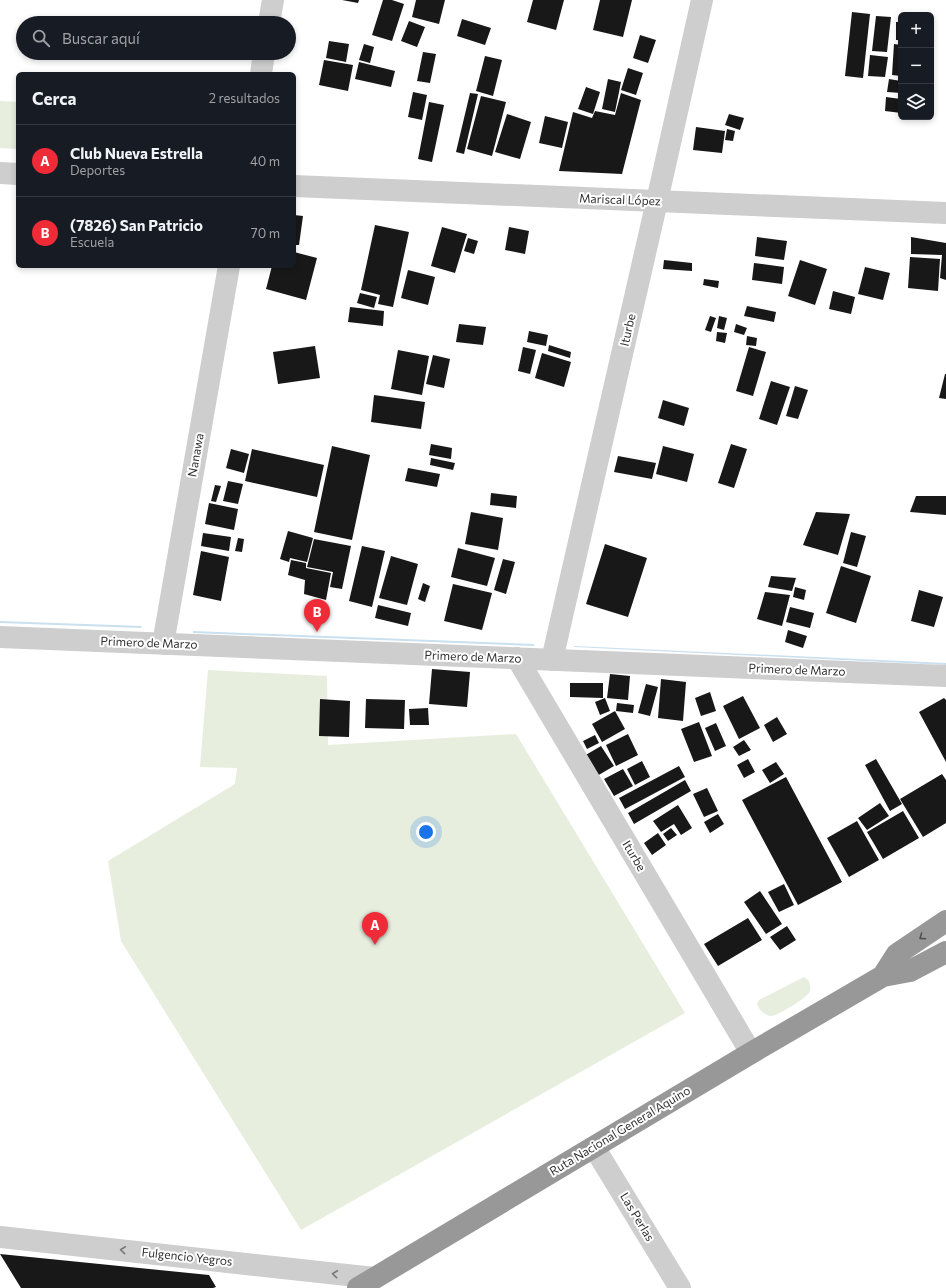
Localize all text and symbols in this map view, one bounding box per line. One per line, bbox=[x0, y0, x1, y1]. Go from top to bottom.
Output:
map controls bbox=[898, 12, 934, 120]
button: + bbox=[898, 12, 934, 48]
search box bbox=[16, 16, 296, 60]
icon: search bbox=[30, 27, 52, 49]
text: Buscar aquí bbox=[62, 29, 140, 47]
button: − bbox=[898, 48, 934, 84]
button: layers bbox=[898, 84, 934, 120]
text: Cerca bbox=[32, 88, 77, 109]
text: 2 resultados bbox=[209, 90, 280, 106]
text: Club Nueva Estrella bbox=[70, 144, 203, 162]
text: A bbox=[40, 153, 50, 169]
text: 40 m bbox=[250, 153, 280, 169]
text: Deportes bbox=[70, 162, 125, 178]
street label: Mariscal López bbox=[579, 191, 661, 207]
text: (7826) San Patricio bbox=[70, 216, 203, 234]
text: B bbox=[41, 225, 49, 241]
text: 70 m bbox=[251, 225, 280, 241]
text: Escuela bbox=[70, 234, 114, 250]
street label: Iturbe bbox=[616, 312, 638, 348]
street label: Nanawa bbox=[184, 432, 206, 478]
pin: B bbox=[304, 599, 330, 632]
street label: Primero de Marzo bbox=[100, 633, 198, 651]
street label: Primero de Marzo bbox=[424, 647, 522, 665]
street label: Primero de Marzo bbox=[748, 660, 846, 678]
your location bbox=[416, 822, 436, 842]
street label: Iturbe bbox=[620, 838, 649, 873]
pin: A bbox=[362, 912, 388, 945]
one-way arrow bbox=[919, 933, 926, 940]
street label: Ruta Nacional General Aquino bbox=[547, 1083, 692, 1178]
street label: Las Perlas bbox=[618, 1190, 658, 1243]
street label: Fulgencio Yegros bbox=[141, 1244, 233, 1268]
one-way arrow bbox=[120, 1246, 126, 1255]
one-way arrow bbox=[332, 1269, 339, 1278]

